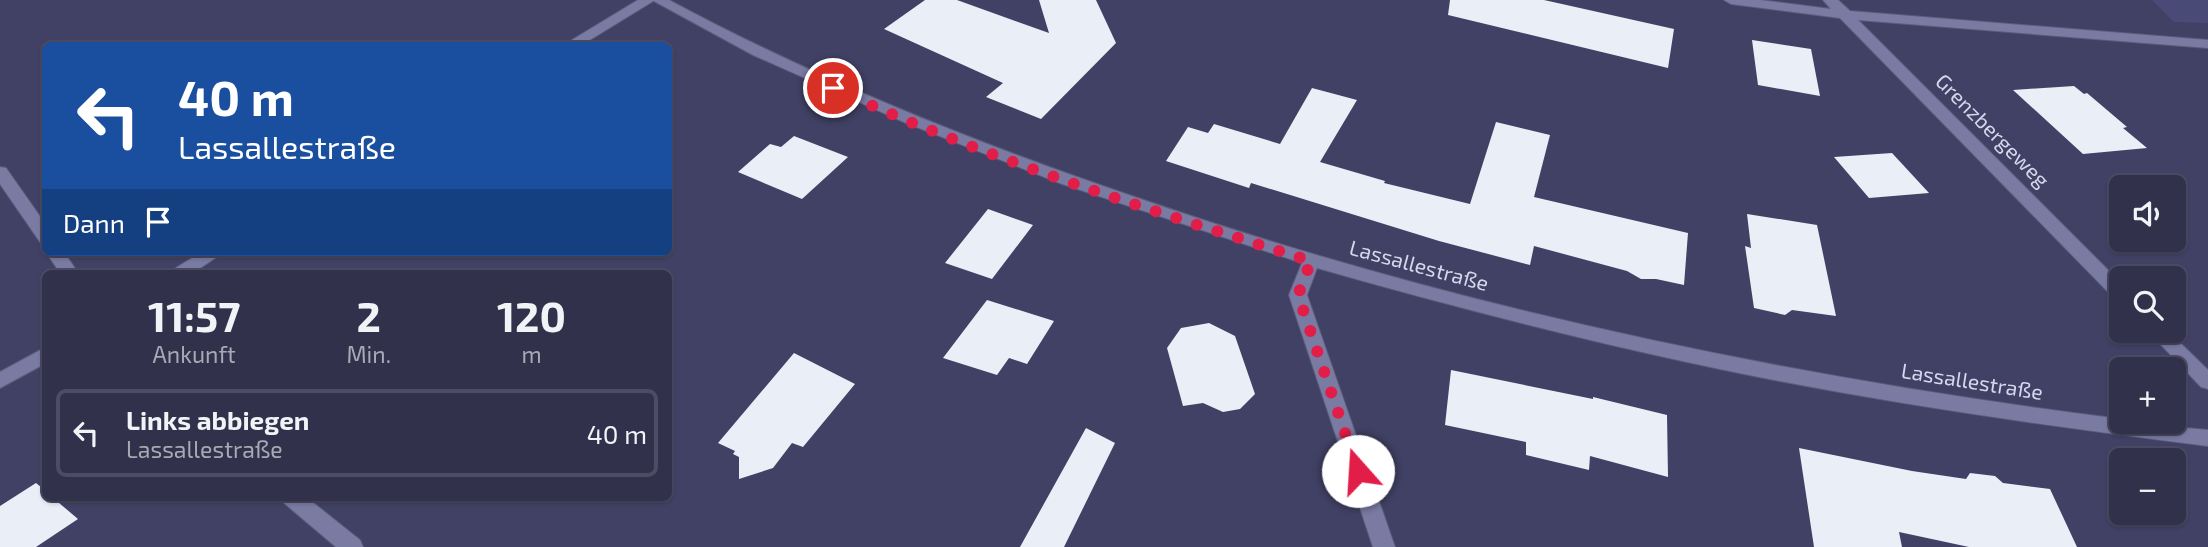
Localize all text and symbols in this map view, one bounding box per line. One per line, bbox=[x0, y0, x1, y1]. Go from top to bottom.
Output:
pin bbox=[803, 58, 863, 118]
text: 40 m bbox=[178, 67, 294, 126]
street label: Grenzbergeweg bbox=[1931, 68, 2055, 192]
icon: arrive bbox=[814, 69, 852, 107]
icon: left bbox=[63, 70, 154, 161]
text: Lassallestraße bbox=[178, 127, 396, 165]
map controls bbox=[2109, 175, 2186, 525]
button: sound bbox=[2109, 175, 2186, 252]
icon: arrive bbox=[139, 203, 177, 241]
text: Dann bbox=[63, 207, 125, 238]
street label: Lassallestraße bbox=[1347, 234, 1492, 295]
button: search bbox=[2109, 266, 2186, 343]
text: 11:57 bbox=[148, 290, 240, 340]
text: 2 bbox=[356, 290, 381, 340]
text: 120 bbox=[497, 290, 566, 340]
text: Ankunft bbox=[153, 340, 236, 368]
text: Min. bbox=[346, 340, 391, 368]
text: m bbox=[521, 340, 542, 368]
street label: Lassallestraße bbox=[1900, 357, 2045, 404]
button: + bbox=[2109, 357, 2186, 434]
text: Links abbiegen bbox=[126, 404, 310, 435]
icon: left bbox=[67, 414, 105, 452]
text: 40 m bbox=[587, 418, 647, 449]
position arrow bbox=[1321, 434, 1395, 508]
text: Lassallestraße bbox=[126, 435, 283, 463]
button: − bbox=[2109, 448, 2186, 525]

